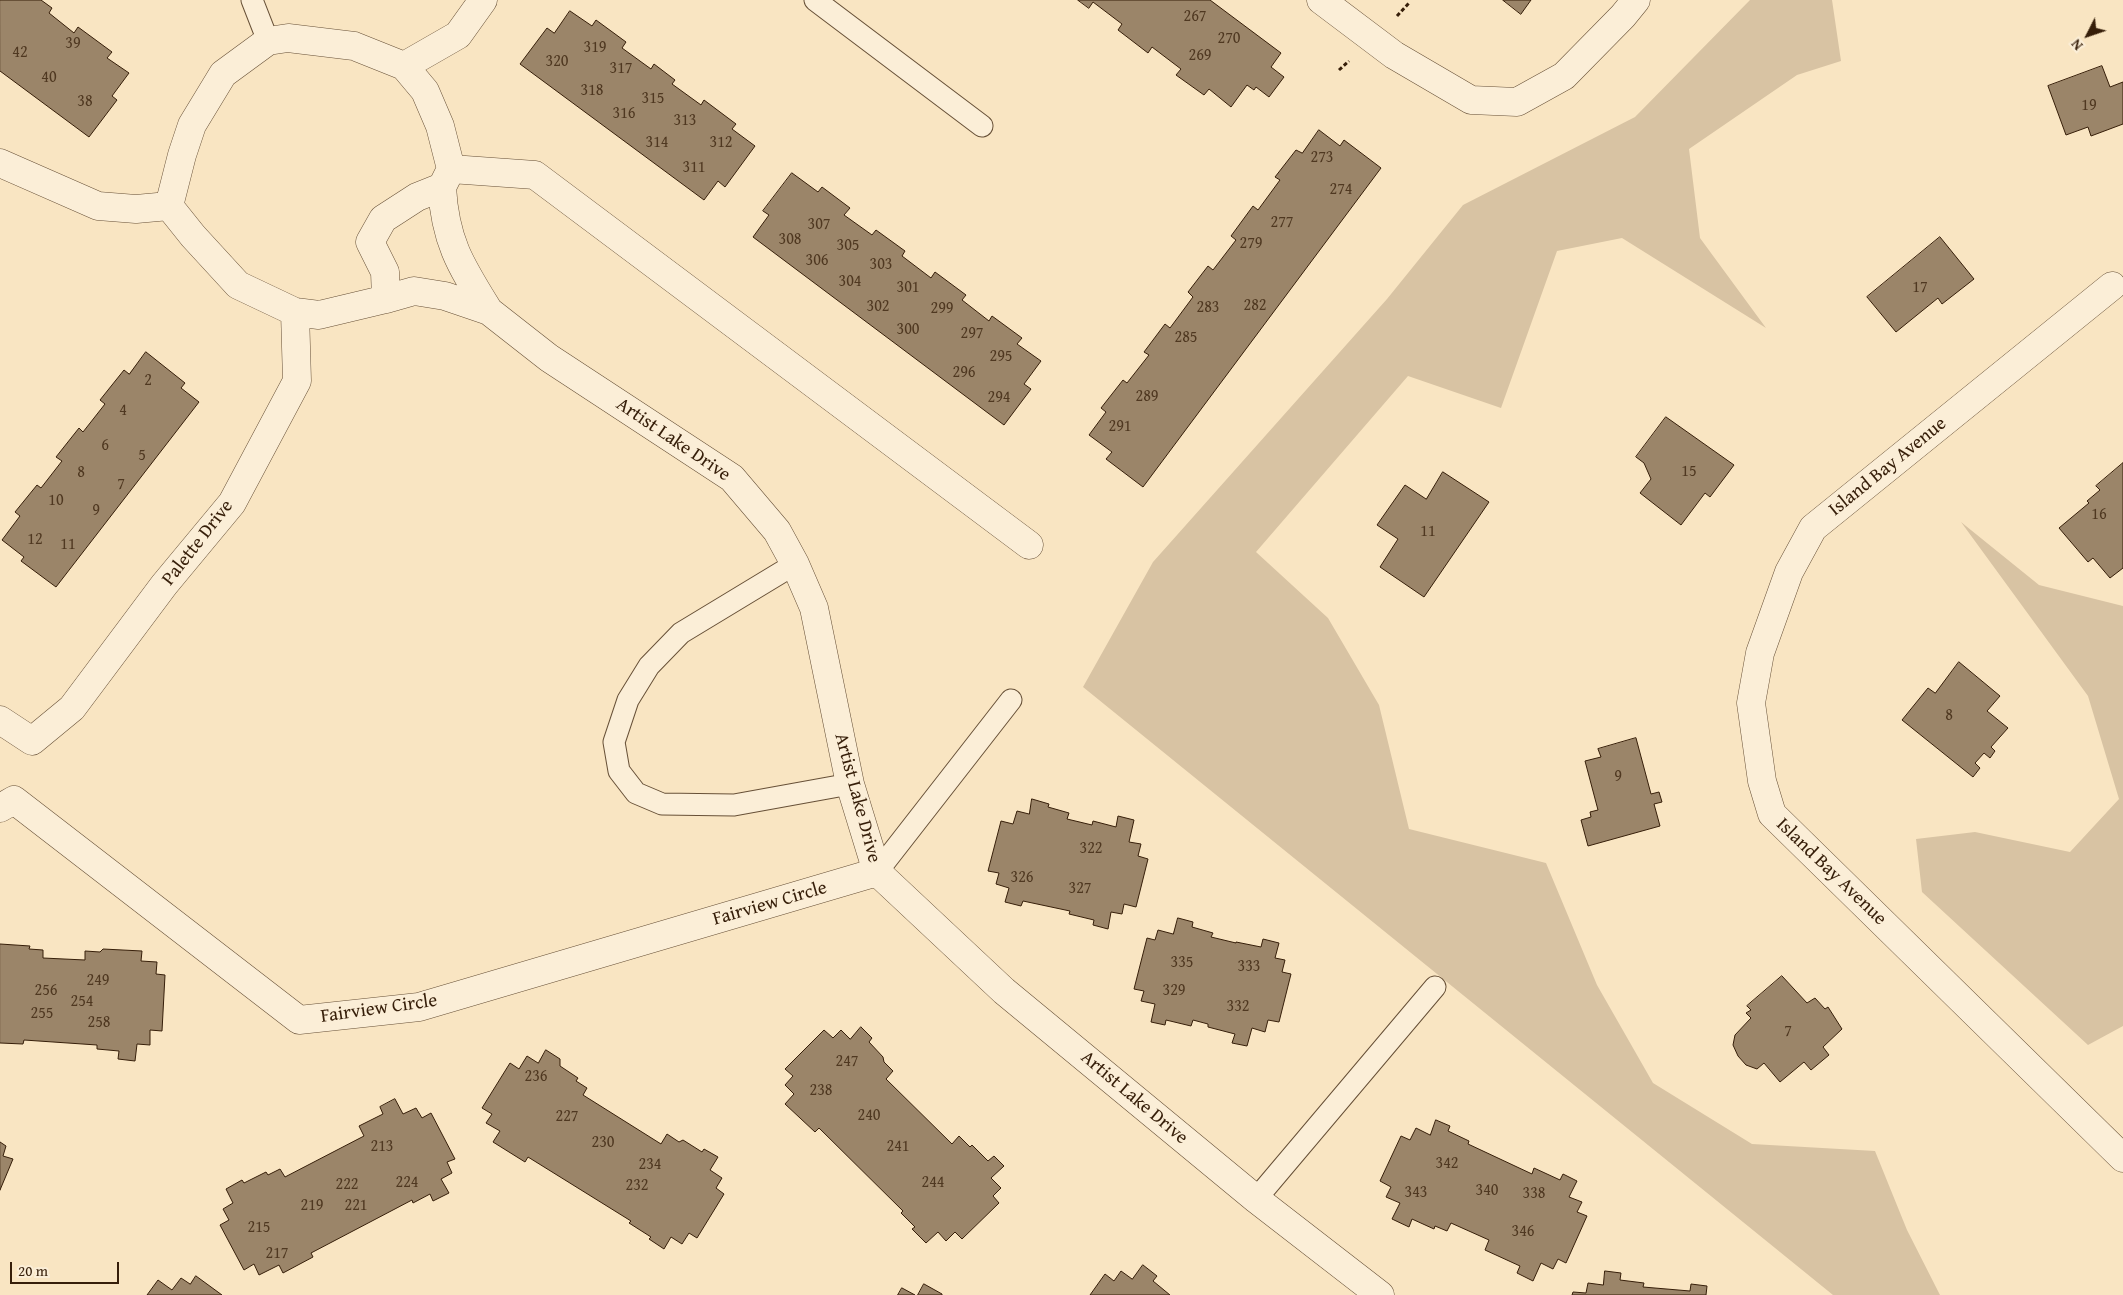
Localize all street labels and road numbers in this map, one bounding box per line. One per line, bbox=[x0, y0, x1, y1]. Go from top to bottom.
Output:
street label: Artist Lake Drive bbox=[611, 393, 735, 487]
street label: Island Bay Avenue bbox=[1825, 413, 1951, 521]
street label: Palette Drive bbox=[157, 496, 239, 590]
street label: Artist Lake Drive bbox=[829, 731, 885, 865]
street label: Island Bay Avenue bbox=[1771, 814, 1891, 930]
street label: Fairview Circle bbox=[710, 877, 830, 931]
street label: Fairview Circle bbox=[319, 990, 439, 1028]
street label: Artist Lake Drive bbox=[1076, 1047, 1192, 1149]

